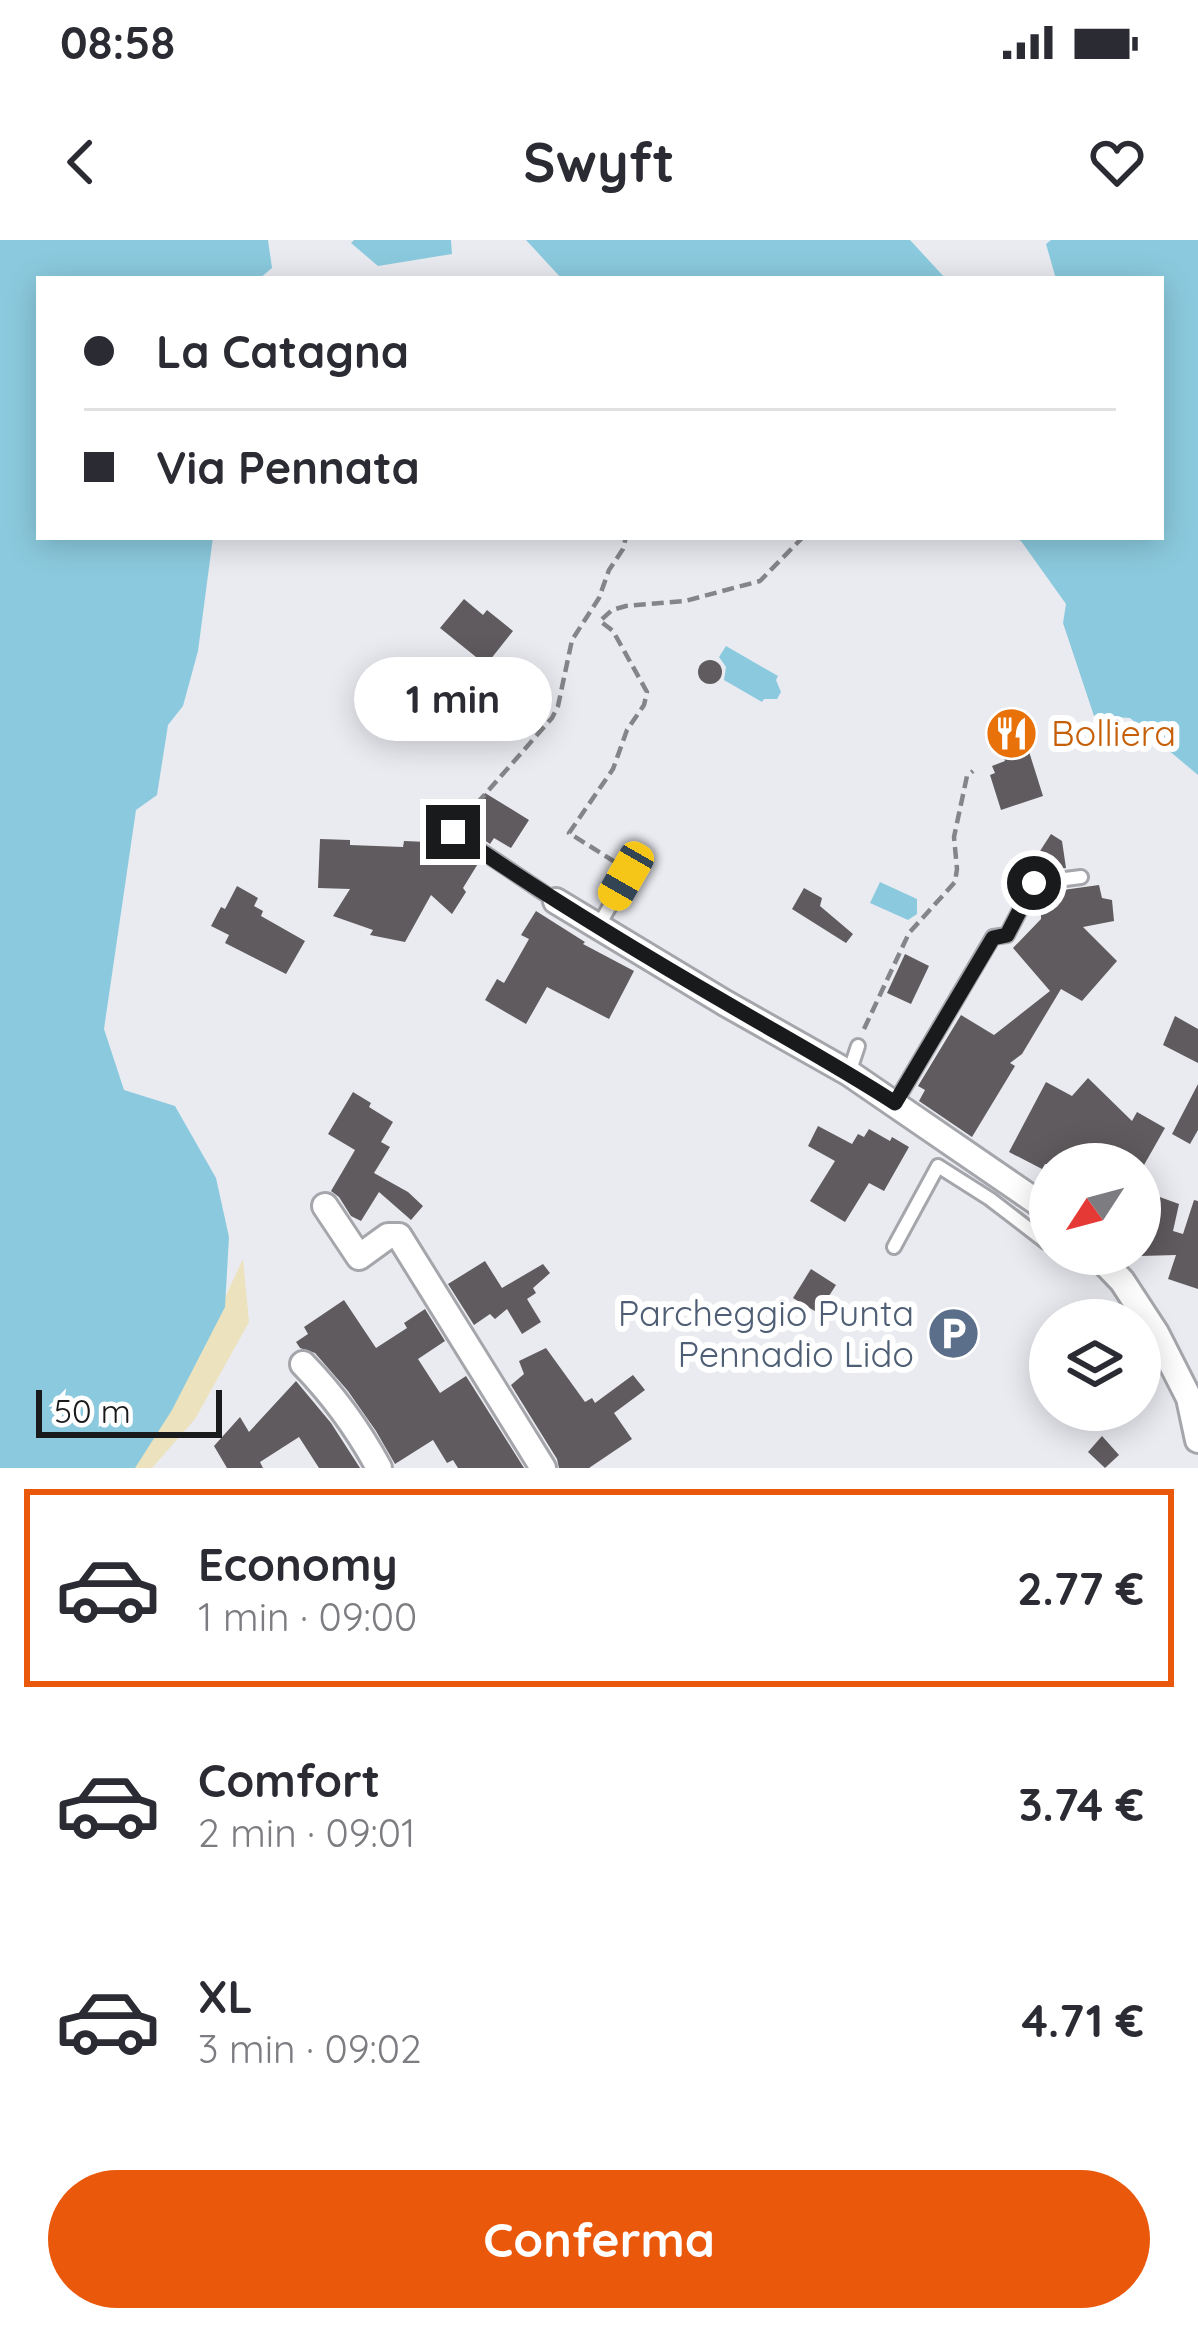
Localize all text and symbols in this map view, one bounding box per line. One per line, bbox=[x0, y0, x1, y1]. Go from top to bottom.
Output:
text: 08:58 bbox=[60, 14, 175, 70]
text: Swyft bbox=[523, 128, 675, 196]
icon: back bbox=[48, 129, 114, 195]
icon: heart bbox=[1084, 129, 1150, 195]
text: La Catagna bbox=[156, 323, 409, 379]
text: Via Pennata bbox=[156, 439, 420, 495]
callout: 1 min bbox=[354, 658, 552, 742]
text: 1 min bbox=[406, 674, 500, 723]
restaurant icon: Bolliera bbox=[984, 705, 1040, 761]
place label: Bolliera bbox=[1051, 710, 1176, 755]
route end bbox=[426, 805, 480, 859]
car bbox=[592, 836, 660, 916]
route start bbox=[1007, 856, 1061, 910]
north arrow bbox=[1029, 1143, 1161, 1275]
map controls bbox=[1029, 1143, 1161, 1431]
place label: Parcheggio Punta Pennadio Lido bbox=[618, 1290, 914, 1376]
button: layers bbox=[1029, 1299, 1161, 1431]
parking icon: Parcheggio Punta Pennadio Lido bbox=[925, 1306, 981, 1362]
scale bar bbox=[36, 1384, 222, 1437]
text: 50 m bbox=[54, 1390, 131, 1431]
icon: car bbox=[54, 1534, 162, 1642]
text: Economy bbox=[198, 1536, 398, 1592]
text: 2.77 € bbox=[1017, 1560, 1144, 1616]
text: 1 min · 09:00 bbox=[198, 1592, 417, 1641]
icon: car bbox=[54, 1750, 162, 1858]
text: Comfort bbox=[198, 1752, 380, 1808]
text: 3.74 € bbox=[1018, 1776, 1144, 1832]
text: 2 min · 09:01 bbox=[198, 1808, 416, 1857]
icon: car bbox=[54, 1966, 162, 2074]
text: XL bbox=[198, 1968, 253, 2024]
text: 4.71 € bbox=[1022, 1992, 1144, 2048]
text: 3 min · 09:02 bbox=[198, 2024, 422, 2073]
button: Conferma bbox=[48, 2170, 1150, 2308]

